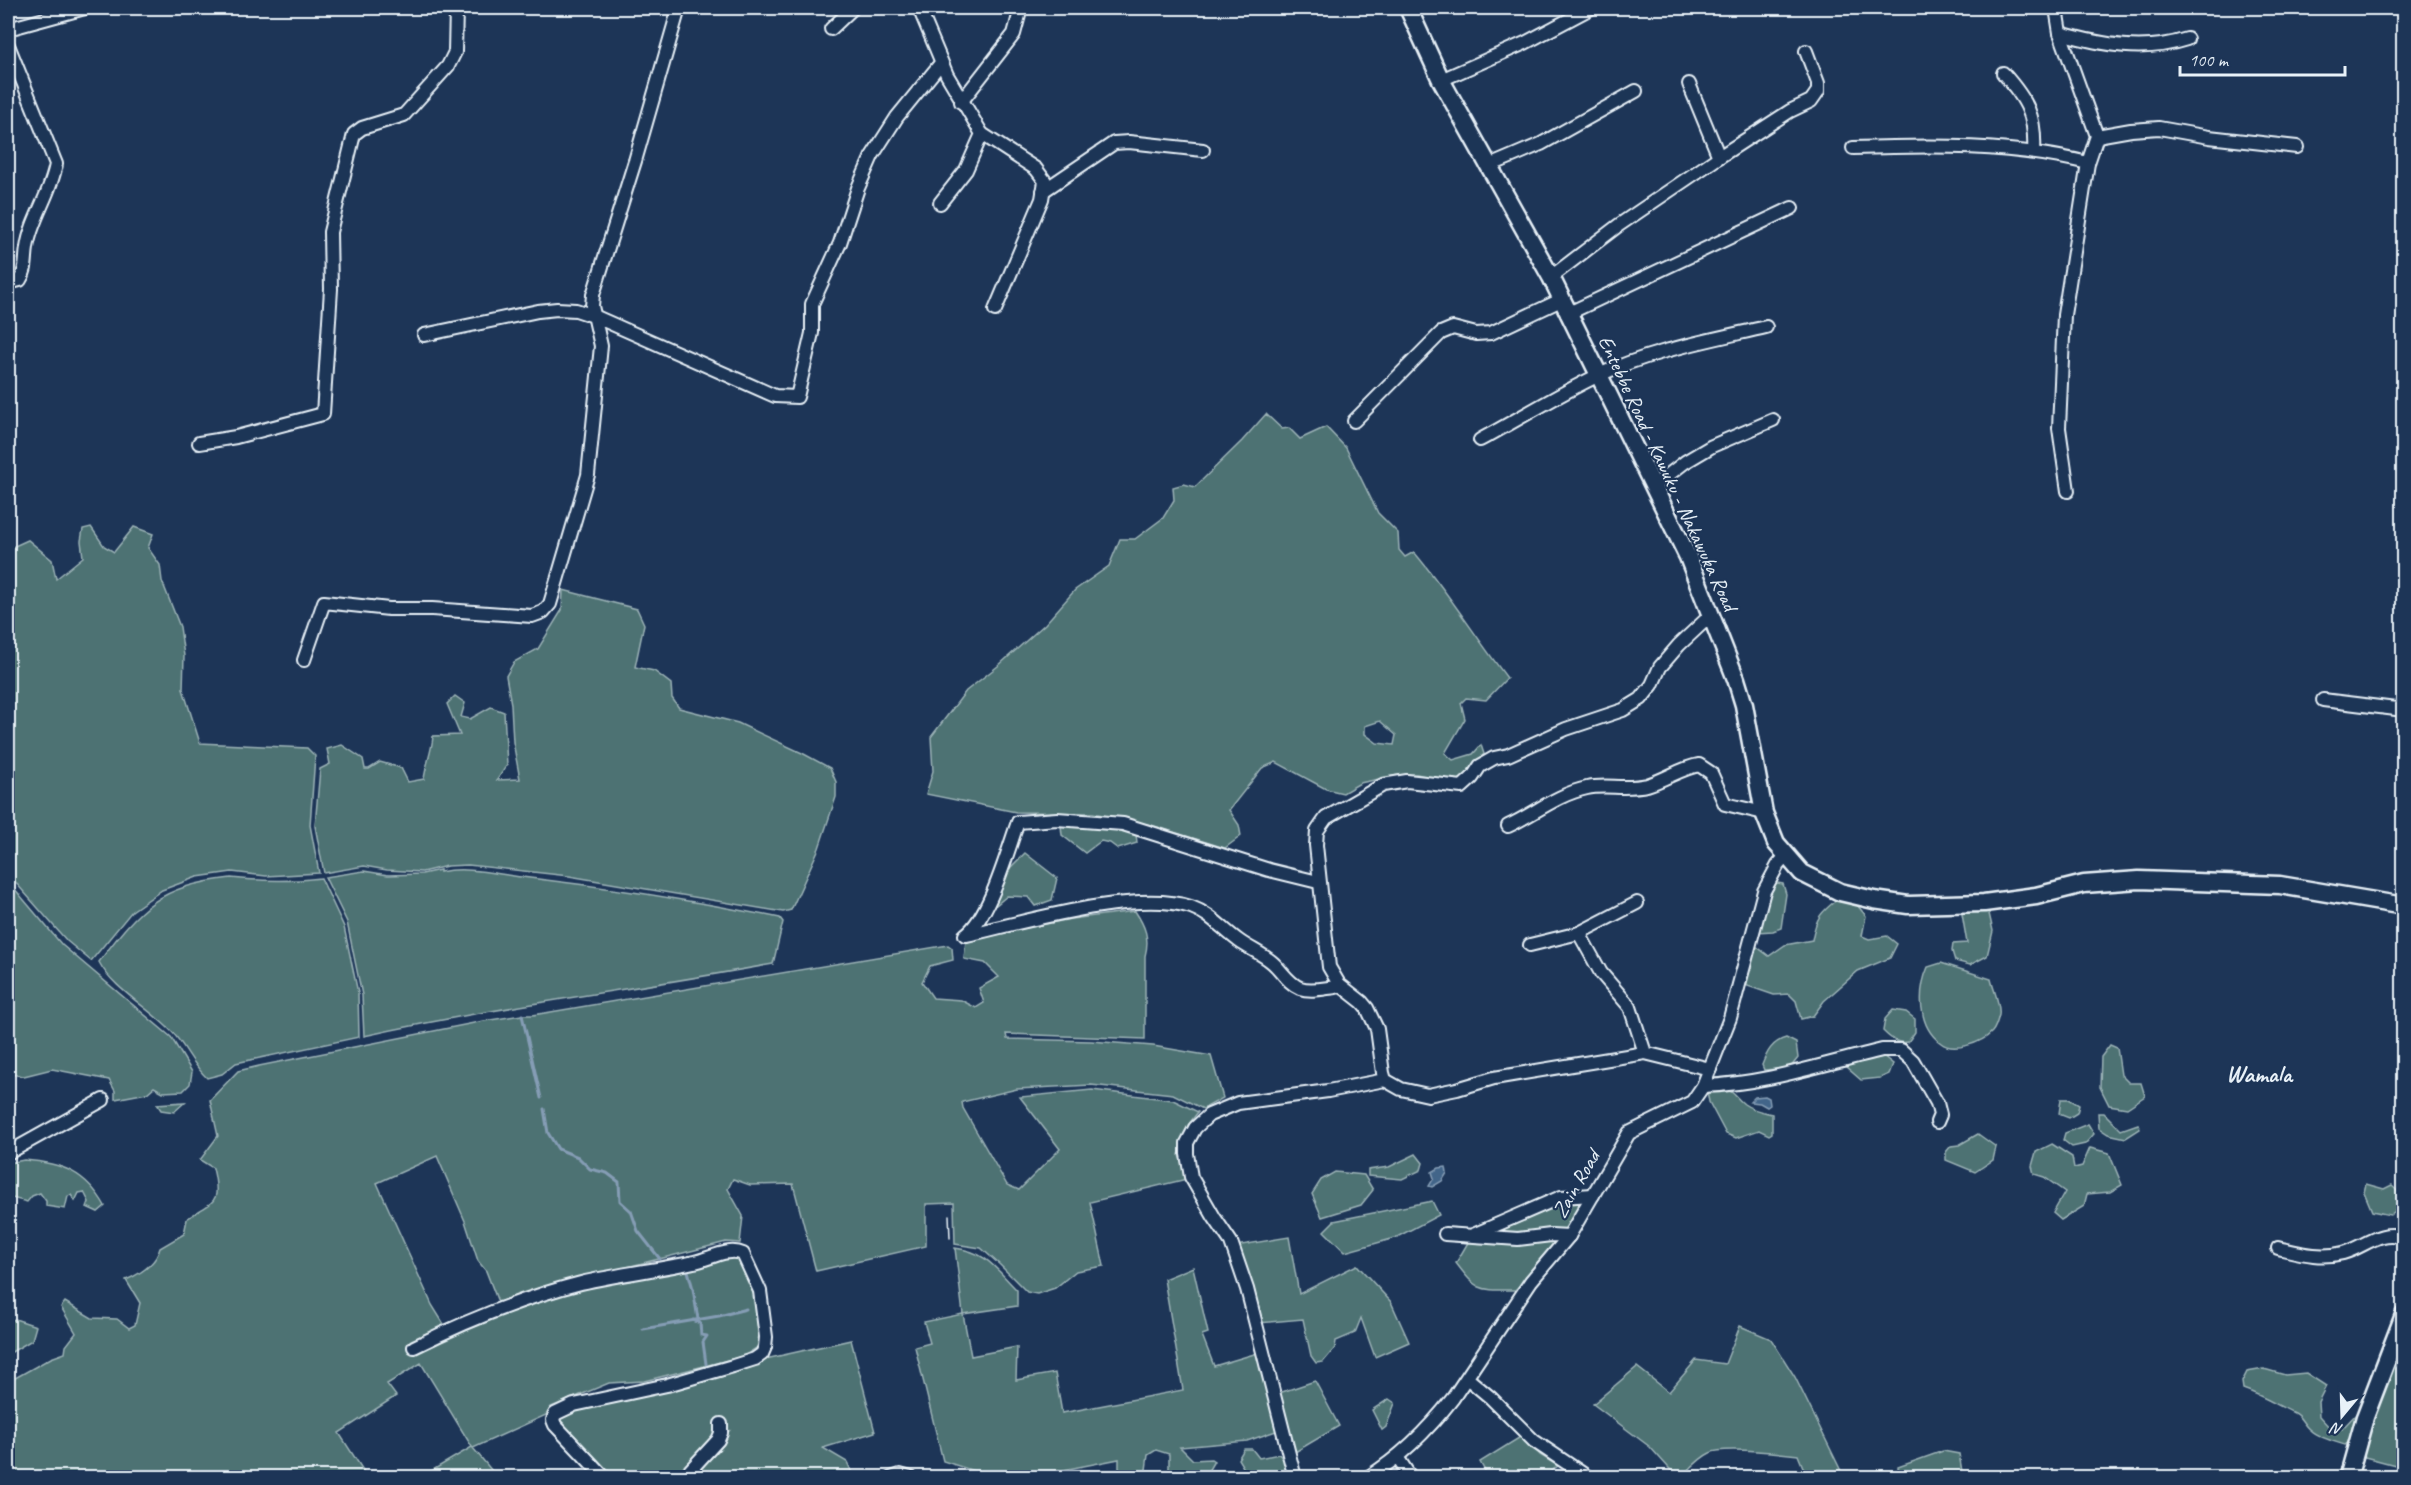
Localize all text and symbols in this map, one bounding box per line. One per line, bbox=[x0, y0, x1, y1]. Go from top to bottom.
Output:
scale bar bbox=[2180, 39, 2345, 77]
text: 100 m bbox=[2189, 49, 2230, 71]
street label: Entebbe Road - Kawuku - Nakawuka Road bbox=[1593, 331, 1745, 618]
district label: Wamala bbox=[2226, 1059, 2294, 1089]
street label: Zain Road bbox=[1546, 1142, 1608, 1222]
north arrow bbox=[2312, 1386, 2372, 1446]
text: N bbox=[2327, 1417, 2345, 1440]

